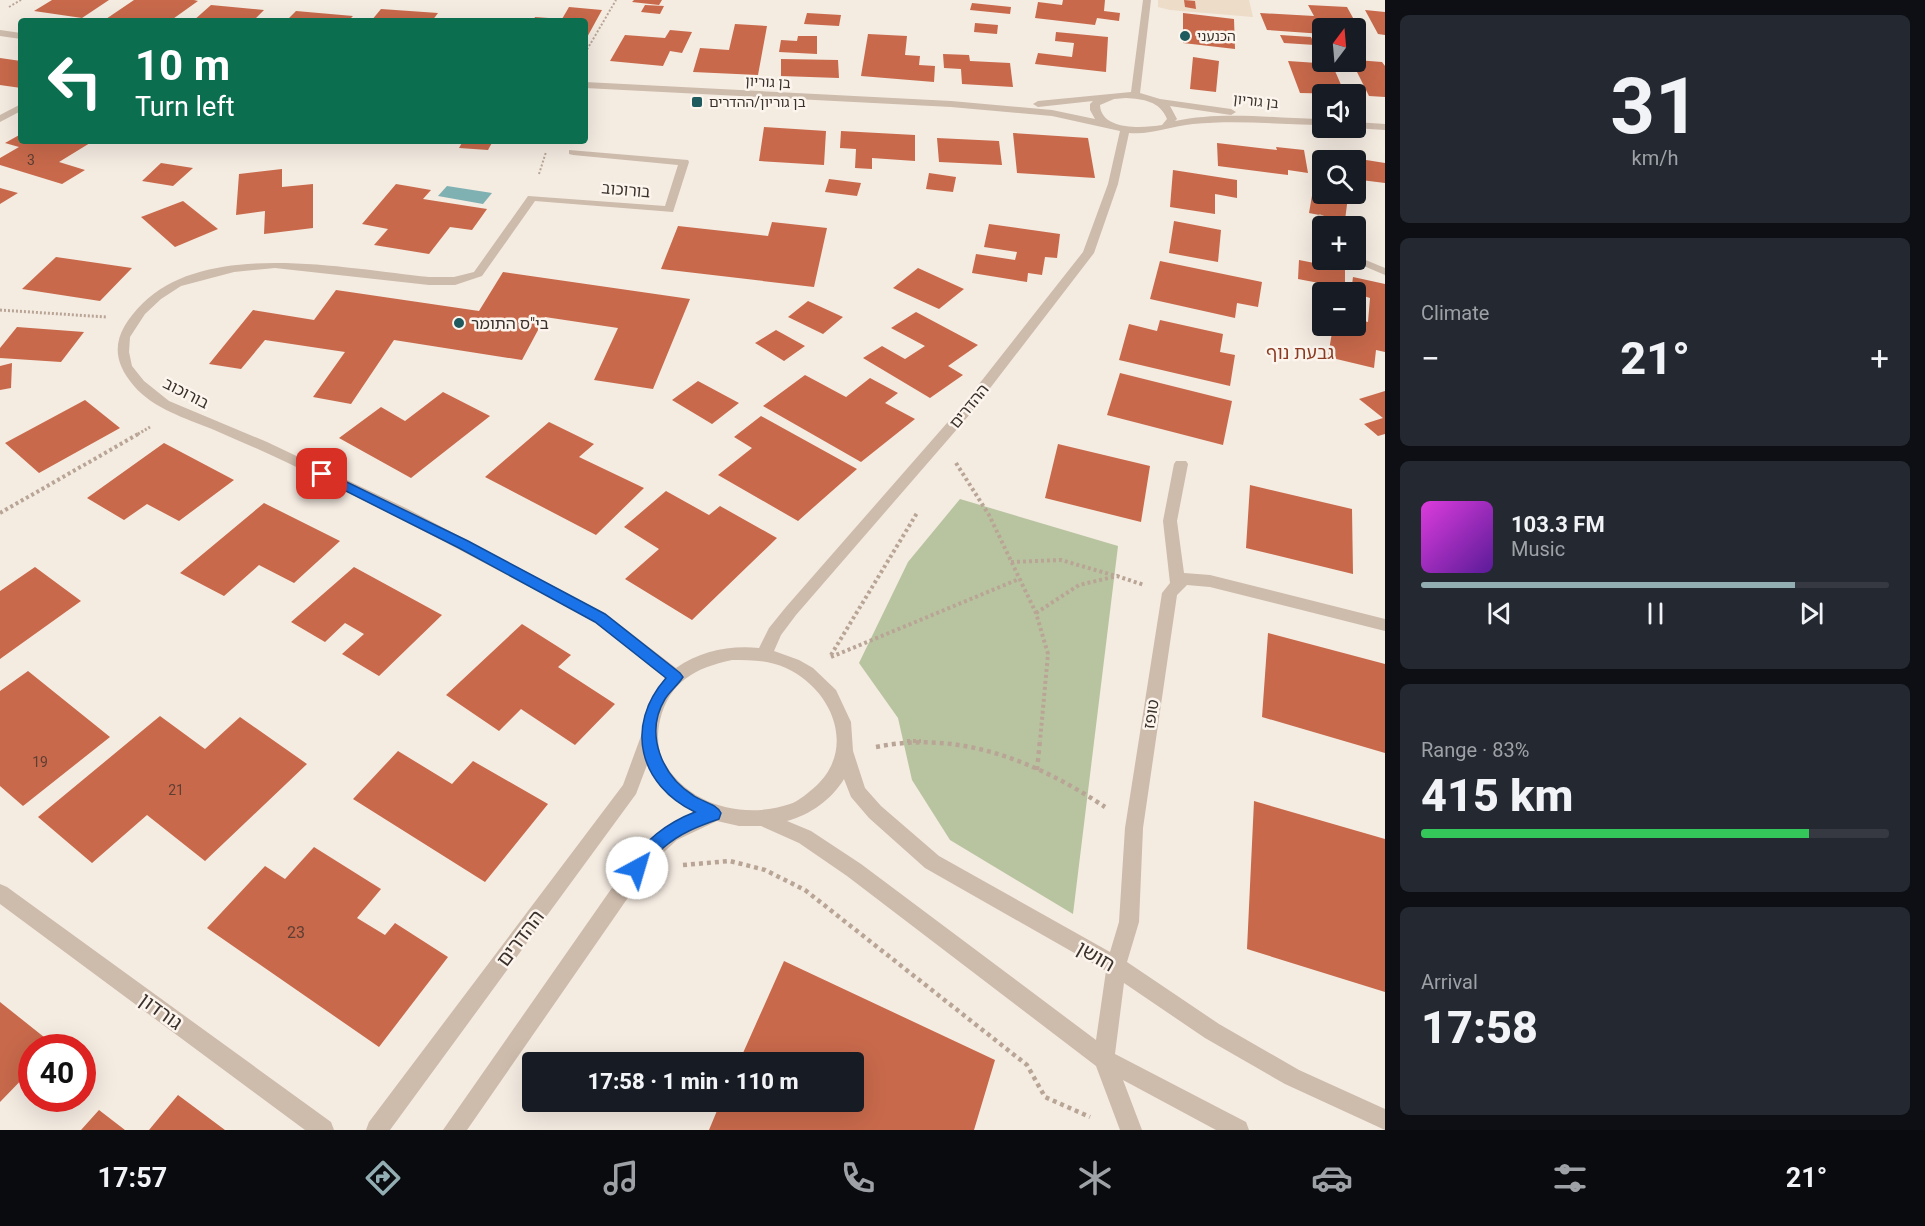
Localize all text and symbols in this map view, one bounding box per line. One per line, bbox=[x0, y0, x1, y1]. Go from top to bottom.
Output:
north arrow bbox=[1312, 18, 1366, 72]
map controls bbox=[1312, 18, 1366, 336]
place label: הכנעני bbox=[1197, 28, 1236, 44]
marker: הכנעני bbox=[1178, 29, 1192, 43]
text: 10 m bbox=[135, 41, 230, 90]
icon: left bbox=[36, 42, 114, 120]
text: 31 bbox=[1610, 61, 1700, 152]
street label: בן גוריון bbox=[745, 73, 791, 91]
button: sound bbox=[1312, 84, 1366, 138]
text: Turn left bbox=[135, 91, 235, 123]
street label: בן גוריון bbox=[1232, 91, 1280, 111]
place label: בן גוריון/ההדרים bbox=[709, 94, 806, 110]
marker: בן גוריון/ההדרים bbox=[690, 95, 704, 109]
text: km/h bbox=[1632, 146, 1678, 170]
button: search bbox=[1312, 150, 1366, 204]
house number: 3 bbox=[27, 152, 35, 168]
street label: בורוכוב bbox=[601, 178, 651, 202]
button: + bbox=[1312, 216, 1366, 270]
button: − bbox=[1312, 282, 1366, 336]
text: Climate bbox=[1421, 301, 1489, 325]
place label: בי"ס התומר bbox=[471, 314, 549, 333]
marker: בי"ס התומר bbox=[452, 316, 466, 330]
text: 21° bbox=[1620, 332, 1690, 385]
text: − bbox=[1421, 339, 1440, 378]
text: + bbox=[1870, 339, 1889, 378]
district label: גבעת נוף bbox=[1266, 342, 1334, 363]
street label: בורוכוב bbox=[160, 373, 212, 413]
street label: ההדרים bbox=[945, 380, 993, 432]
pin bbox=[296, 448, 347, 499]
icon: arrive bbox=[305, 457, 338, 490]
text: 103.3 FM bbox=[1511, 512, 1605, 537]
text: Music bbox=[1511, 537, 1565, 561]
icon: previous bbox=[1483, 597, 1516, 630]
icon: pause bbox=[1639, 597, 1672, 630]
icon: next bbox=[1795, 597, 1828, 630]
street label: טופז bbox=[1139, 698, 1163, 730]
text: Range · 83% bbox=[1421, 738, 1529, 762]
house number: 19 bbox=[32, 754, 48, 770]
text: 415 km bbox=[1421, 769, 1573, 822]
house number: 21 bbox=[168, 782, 184, 798]
position arrow bbox=[605, 836, 669, 900]
street label: ההדרים bbox=[491, 905, 549, 971]
house number: 23 bbox=[287, 923, 305, 942]
street label: חושן bbox=[1072, 935, 1120, 977]
text: Arrival bbox=[1421, 970, 1478, 994]
street label: גורדון bbox=[135, 987, 188, 1035]
text: 17:58 bbox=[1421, 1001, 1538, 1054]
speed limit sign: 40 bbox=[18, 1034, 96, 1112]
text: 17:58 · 1 min · 110 m bbox=[588, 1069, 798, 1094]
icon: directions bbox=[362, 1157, 404, 1199]
icon: music bbox=[600, 1157, 642, 1199]
icon: phone bbox=[837, 1157, 879, 1199]
icon: climate bbox=[1074, 1157, 1116, 1199]
icon: car bbox=[1311, 1157, 1353, 1199]
icon: filters bbox=[1549, 1157, 1591, 1199]
text: 17:57 bbox=[98, 1162, 167, 1194]
text: 21° bbox=[1786, 1162, 1827, 1194]

